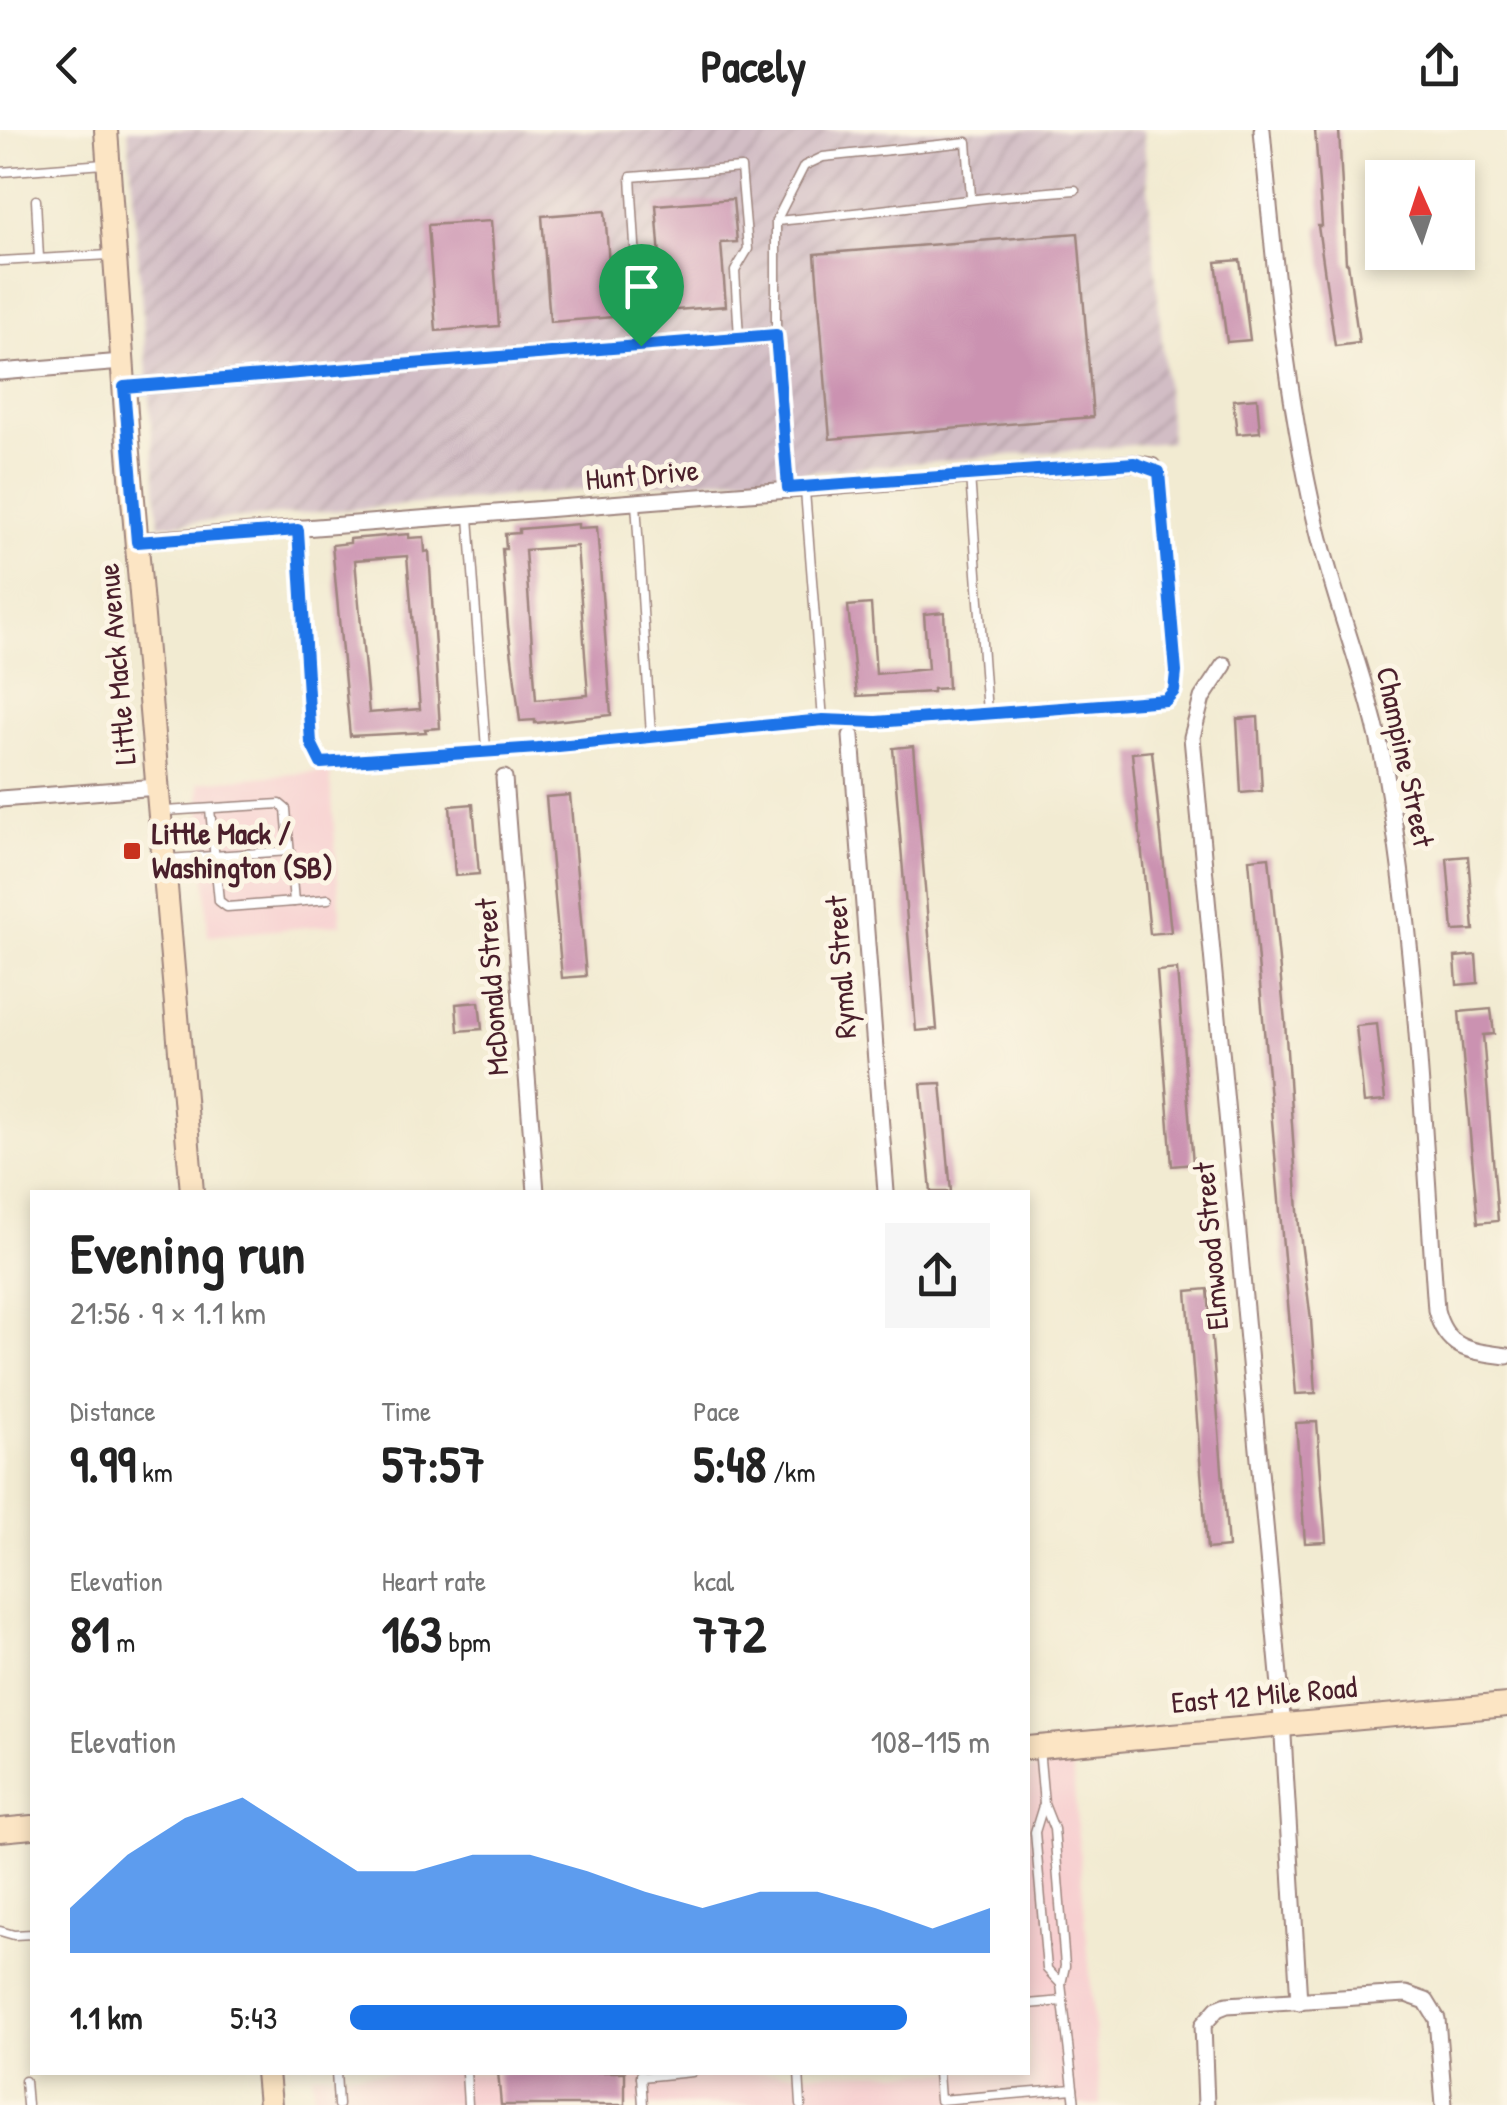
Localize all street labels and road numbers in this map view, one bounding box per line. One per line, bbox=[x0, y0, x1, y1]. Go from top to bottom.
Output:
street label: Hunt Drive bbox=[584, 449, 700, 499]
street label: Little Mack Avenue bbox=[87, 562, 145, 766]
street label: Champine Street bbox=[1367, 663, 1445, 851]
street label: Rymal Street bbox=[815, 894, 865, 1040]
street label: McDonald Street bbox=[465, 896, 517, 1077]
street label: Elmwood Street bbox=[1183, 1160, 1237, 1332]
street label: East 12 Mile Road bbox=[1169, 1666, 1359, 1722]

